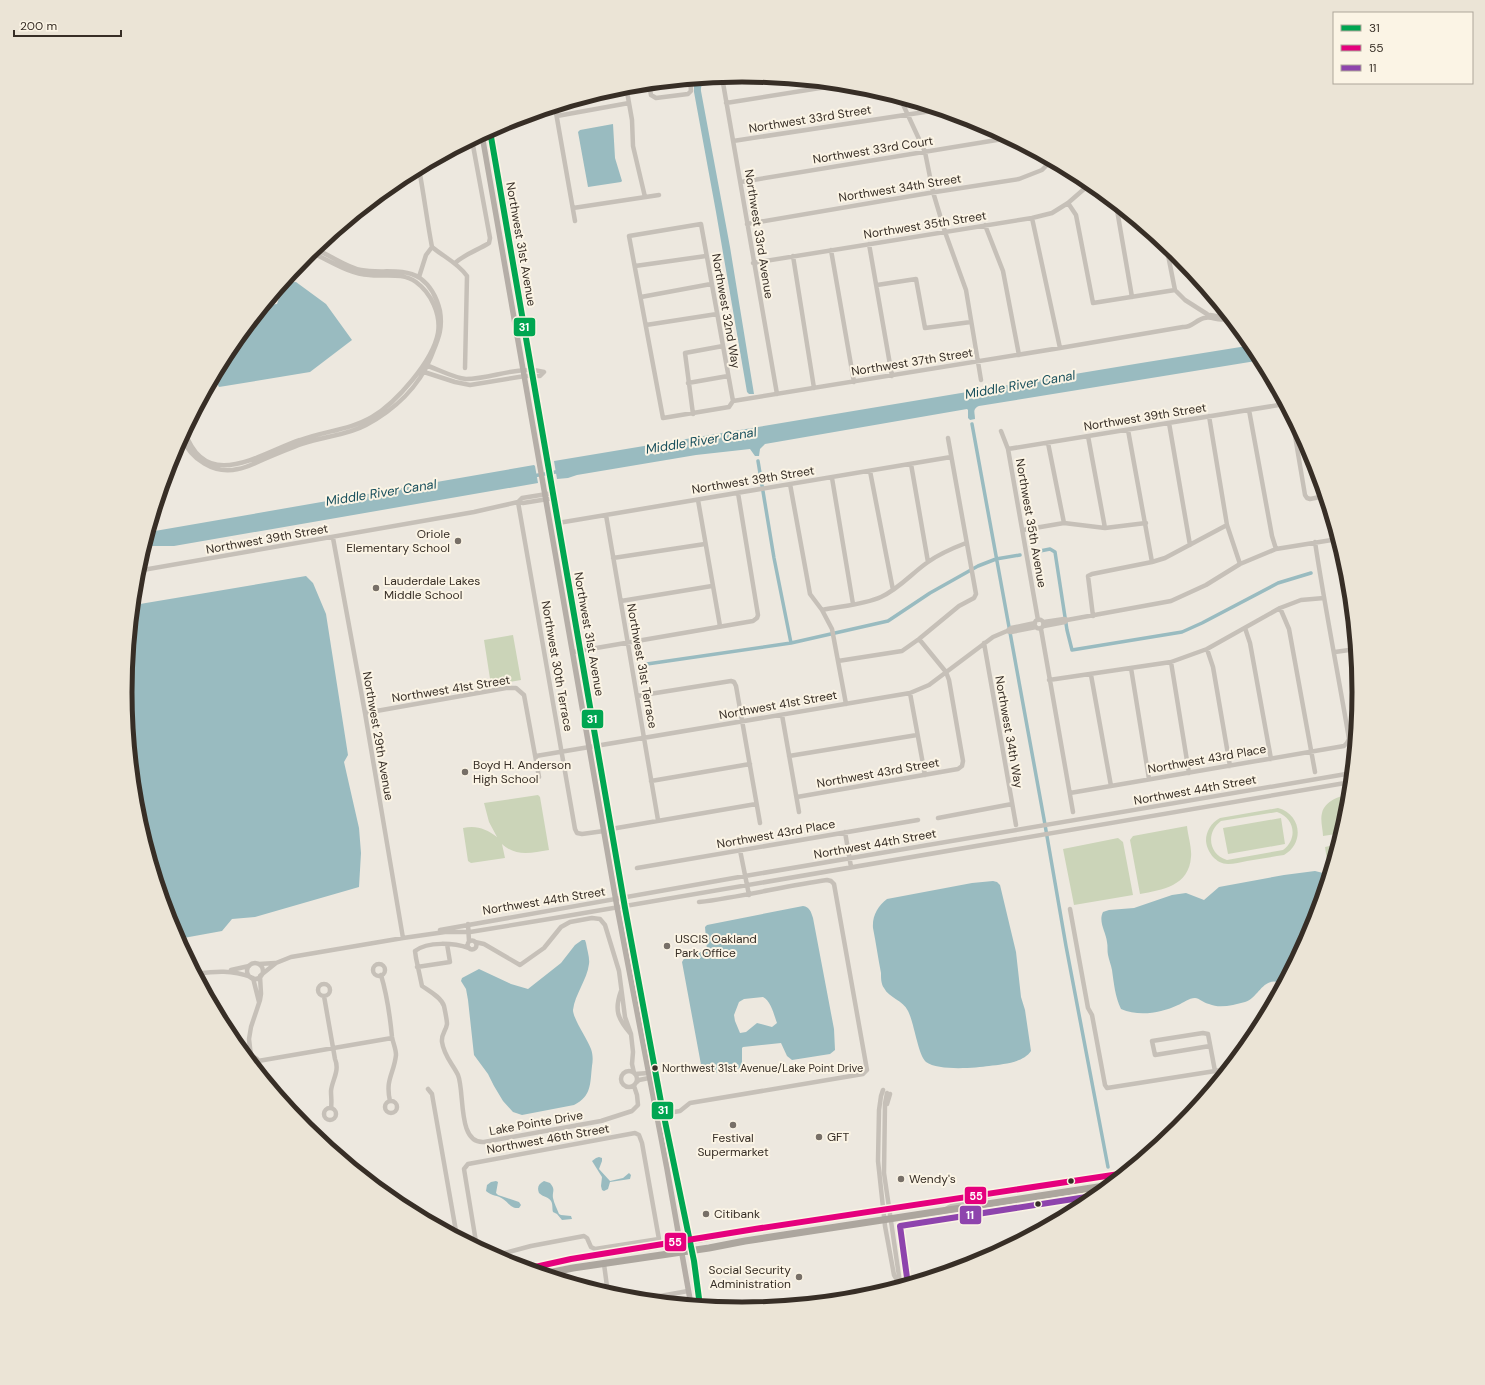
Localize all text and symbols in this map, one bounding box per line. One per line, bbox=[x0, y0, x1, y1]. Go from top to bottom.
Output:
scale bar bbox=[14, 12, 121, 38]
legend bbox=[1333, 12, 1473, 84]
text: 200 m bbox=[20, 18, 57, 34]
text: 31 bbox=[1369, 20, 1380, 36]
text: 55 bbox=[1369, 40, 1384, 56]
text: 11 bbox=[1369, 60, 1377, 76]
street label: Northwest 33rd Street bbox=[748, 101, 873, 137]
street label: Northwest 33rd Court bbox=[812, 133, 935, 167]
street label: Northwest 33rd Avenue bbox=[741, 168, 777, 300]
street label: Northwest 34th Street bbox=[837, 170, 963, 206]
street label: Northwest 31st Avenue bbox=[502, 181, 540, 308]
street label: Northwest 35th Street bbox=[862, 207, 988, 243]
street label: Northwest 32nd Way bbox=[708, 252, 744, 370]
line badge: 31 bbox=[513, 317, 536, 337]
text: 31 bbox=[519, 320, 529, 334]
street label: Northwest 37th Street bbox=[850, 344, 974, 380]
water label: Middle River Canal bbox=[964, 366, 1078, 403]
street label: Northwest 39th Street bbox=[1083, 399, 1208, 435]
water label: Middle River Canal bbox=[644, 423, 759, 458]
street label: Northwest 35th Avenue bbox=[1012, 457, 1050, 589]
street label: Northwest 39th Street bbox=[691, 462, 816, 498]
water label: Middle River Canal bbox=[324, 475, 439, 510]
street label: Northwest 39th Street bbox=[205, 520, 330, 558]
place label: Oriole Elementary School bbox=[346, 526, 450, 556]
marker: Oriole Elementary School bbox=[453, 536, 463, 546]
street label: Northwest 31st Avenue bbox=[570, 571, 608, 698]
place label: Lauderdale Lakes Middle School bbox=[384, 573, 480, 603]
marker: Lauderdale Lakes Middle School bbox=[371, 583, 381, 593]
street label: Northwest 30th Terrace bbox=[538, 599, 576, 733]
street label: Northwest 31st Terrace bbox=[623, 602, 661, 730]
street label: Northwest 29th Avenue bbox=[359, 670, 397, 802]
street label: Northwest 41st Street bbox=[391, 672, 512, 706]
street label: Northwest 34th Way bbox=[991, 674, 1027, 790]
street label: Northwest 41st Street bbox=[718, 687, 839, 723]
line badge: 31 bbox=[581, 709, 604, 729]
text: 31 bbox=[587, 712, 597, 726]
street label: Northwest 43rd Place bbox=[1147, 741, 1268, 777]
street label: Northwest 43rd Street bbox=[815, 754, 941, 792]
place label: Boyd H. Anderson High School bbox=[473, 757, 571, 787]
marker: Boyd H. Anderson High School bbox=[460, 767, 470, 777]
street label: Northwest 44th Street bbox=[1132, 771, 1258, 809]
street label: Northwest 43rd Place bbox=[716, 816, 837, 852]
street label: Northwest 44th Street bbox=[812, 825, 938, 863]
street label: Northwest 44th Street bbox=[481, 883, 607, 919]
place label: USCIS Oakland Park Office bbox=[675, 931, 757, 961]
marker: USCIS Oakland Park Office bbox=[662, 941, 672, 951]
place label: Northwest 31st Avenue/Lake Point Drive bbox=[662, 1061, 863, 1075]
marker: Northwest 31st Avenue/Lake Point Drive bbox=[650, 1063, 660, 1073]
line badge: 31 bbox=[651, 1101, 674, 1120]
text: 31 bbox=[658, 1103, 668, 1117]
street label: Lake Pointe Drive bbox=[488, 1107, 584, 1139]
street label: Northwest 46th Street bbox=[485, 1120, 611, 1158]
marker: Festival Supermarket bbox=[728, 1120, 738, 1130]
place label: GFT bbox=[827, 1129, 850, 1145]
place label: Festival Supermarket bbox=[697, 1130, 769, 1160]
marker: GFT bbox=[814, 1132, 824, 1142]
place label: Wendy's bbox=[909, 1171, 956, 1187]
marker: Wendy's bbox=[896, 1174, 906, 1184]
unlabelled marker bbox=[1066, 1176, 1076, 1186]
line badge: 55 bbox=[964, 1186, 987, 1205]
text: 55 bbox=[969, 1189, 983, 1203]
unlabelled marker bbox=[1033, 1199, 1043, 1209]
line badge: 11 bbox=[959, 1205, 982, 1225]
place label: Citibank bbox=[714, 1206, 760, 1222]
text: 11 bbox=[966, 1208, 974, 1222]
marker: Citibank bbox=[701, 1209, 711, 1219]
line badge: 55 bbox=[664, 1232, 687, 1252]
text: 55 bbox=[668, 1235, 682, 1249]
place label: Social Security Administration bbox=[709, 1262, 791, 1292]
marker: Social Security Administration bbox=[794, 1272, 804, 1282]

